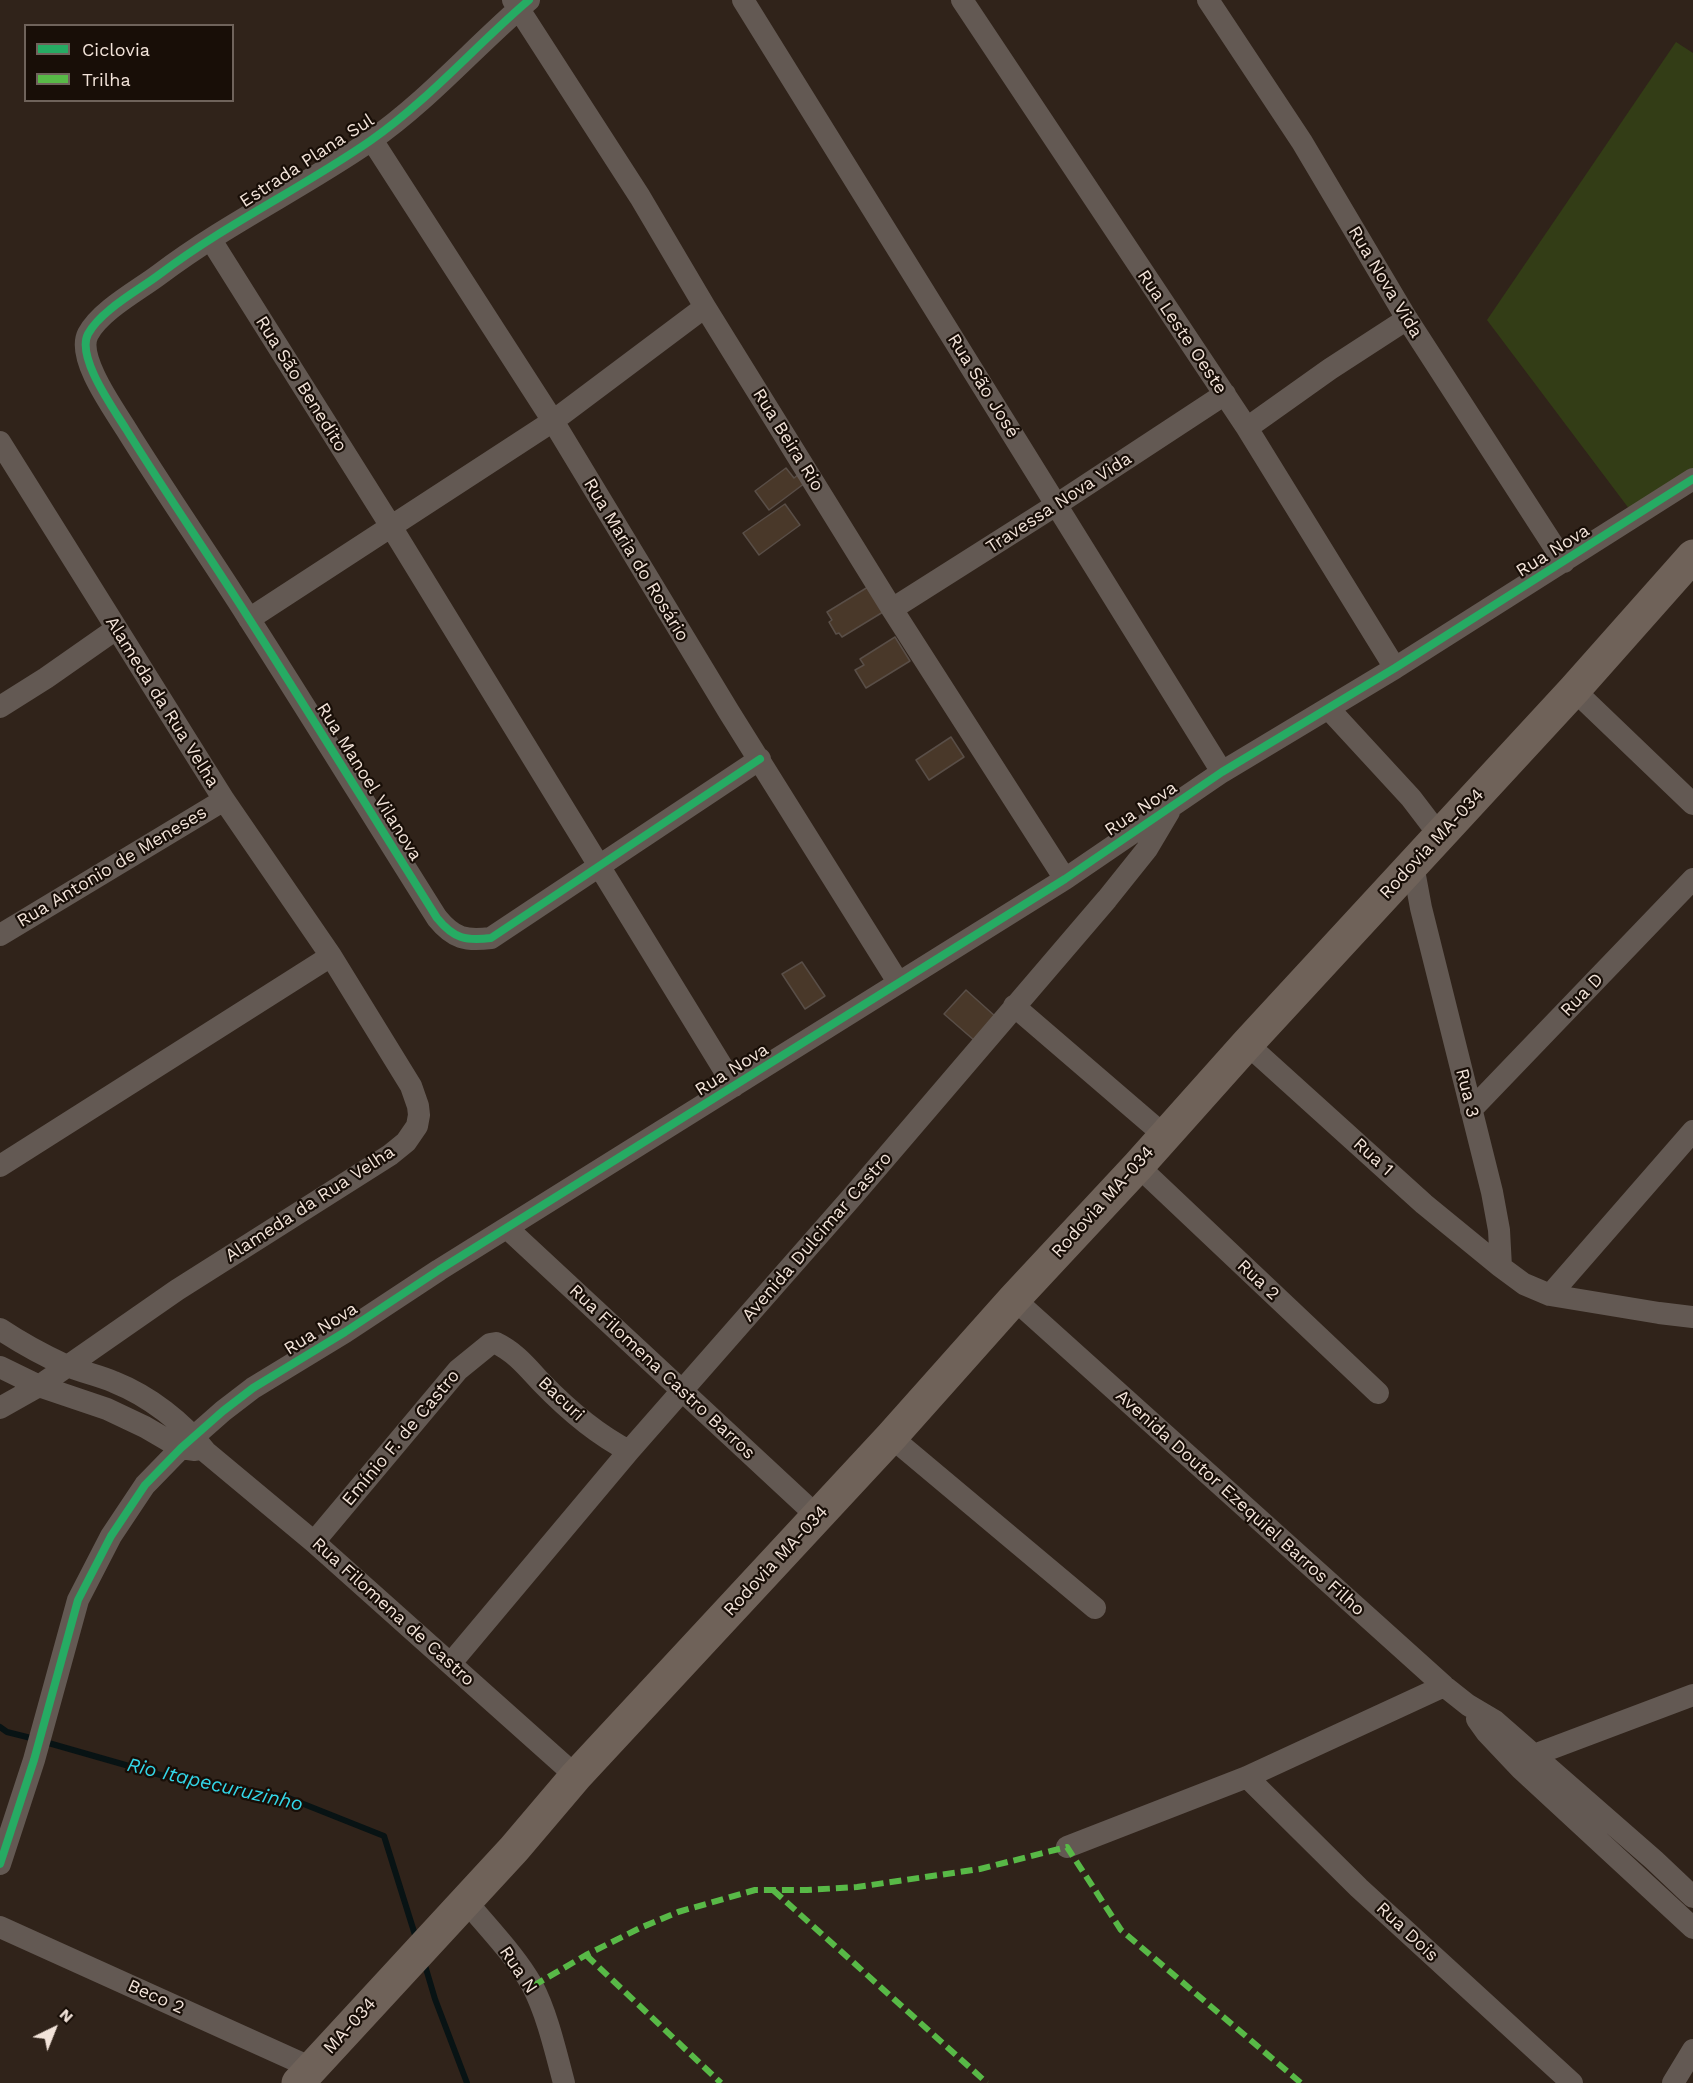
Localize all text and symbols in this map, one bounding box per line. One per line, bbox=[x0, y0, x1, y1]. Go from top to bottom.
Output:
legend bbox=[24, 24, 234, 102]
text: Ciclovia bbox=[82, 39, 150, 60]
text: Trilha bbox=[82, 69, 131, 90]
street label: Estrada Plana Sul bbox=[236, 110, 378, 212]
street label: Rua Nova Vida bbox=[1343, 222, 1427, 342]
street label: Rua Leste Oeste bbox=[1133, 266, 1231, 398]
street label: Rua São Benedito bbox=[251, 312, 351, 456]
street label: Rua São José bbox=[942, 330, 1024, 442]
street label: Rua Beira Rio bbox=[748, 385, 828, 495]
street label: Travessa Nova Vida bbox=[982, 448, 1136, 558]
street label: Rua Maria do Rosário bbox=[579, 475, 693, 645]
street label: Rua Nova bbox=[1512, 520, 1594, 582]
street label: Alameda da Rua Velha bbox=[100, 612, 224, 792]
street label: Rua Manoel Vilanova bbox=[312, 699, 426, 865]
street label: Rua Nova bbox=[1101, 777, 1181, 841]
street label: Rodovia MA-034 bbox=[1375, 784, 1489, 904]
street label: Rua Antonio de Meneses bbox=[13, 802, 211, 932]
street label: Rua D bbox=[1556, 969, 1608, 1021]
street label: Rua Nova bbox=[691, 1039, 773, 1101]
street label: Rua 3 bbox=[1451, 1066, 1483, 1120]
street label: Rua 1 bbox=[1349, 1134, 1397, 1180]
street label: Alameda da Rua Velha bbox=[221, 1141, 399, 1267]
street label: Rodovia MA-034 bbox=[1047, 1141, 1159, 1263]
street label: Avenida Dulcimar Castro bbox=[738, 1148, 896, 1326]
street label: Rua 2 bbox=[1232, 1255, 1284, 1305]
street label: Rua Filomena Castro Barros bbox=[565, 1280, 759, 1464]
street label: Rua Nova bbox=[280, 1298, 362, 1360]
street label: Emínio F. de Castro bbox=[338, 1365, 464, 1511]
street label: Bacuri bbox=[533, 1372, 589, 1426]
street label: Avenida Doutor Ezequiel Barros Filho bbox=[1111, 1385, 1369, 1621]
street label: Rodovia MA-034 bbox=[719, 1501, 833, 1621]
street label: Rua Filomena de Castro bbox=[307, 1533, 479, 1691]
water label: Rio Itapecuruzinho bbox=[125, 1753, 305, 1817]
street label: Rua Dois bbox=[1371, 1898, 1443, 1966]
street label: Rua N bbox=[494, 1942, 542, 1998]
street label: Beco 2 bbox=[124, 1975, 188, 2019]
street label: MA-034 bbox=[319, 1993, 381, 2059]
north arrow bbox=[24, 1999, 84, 2059]
text: N bbox=[56, 2004, 77, 2026]

